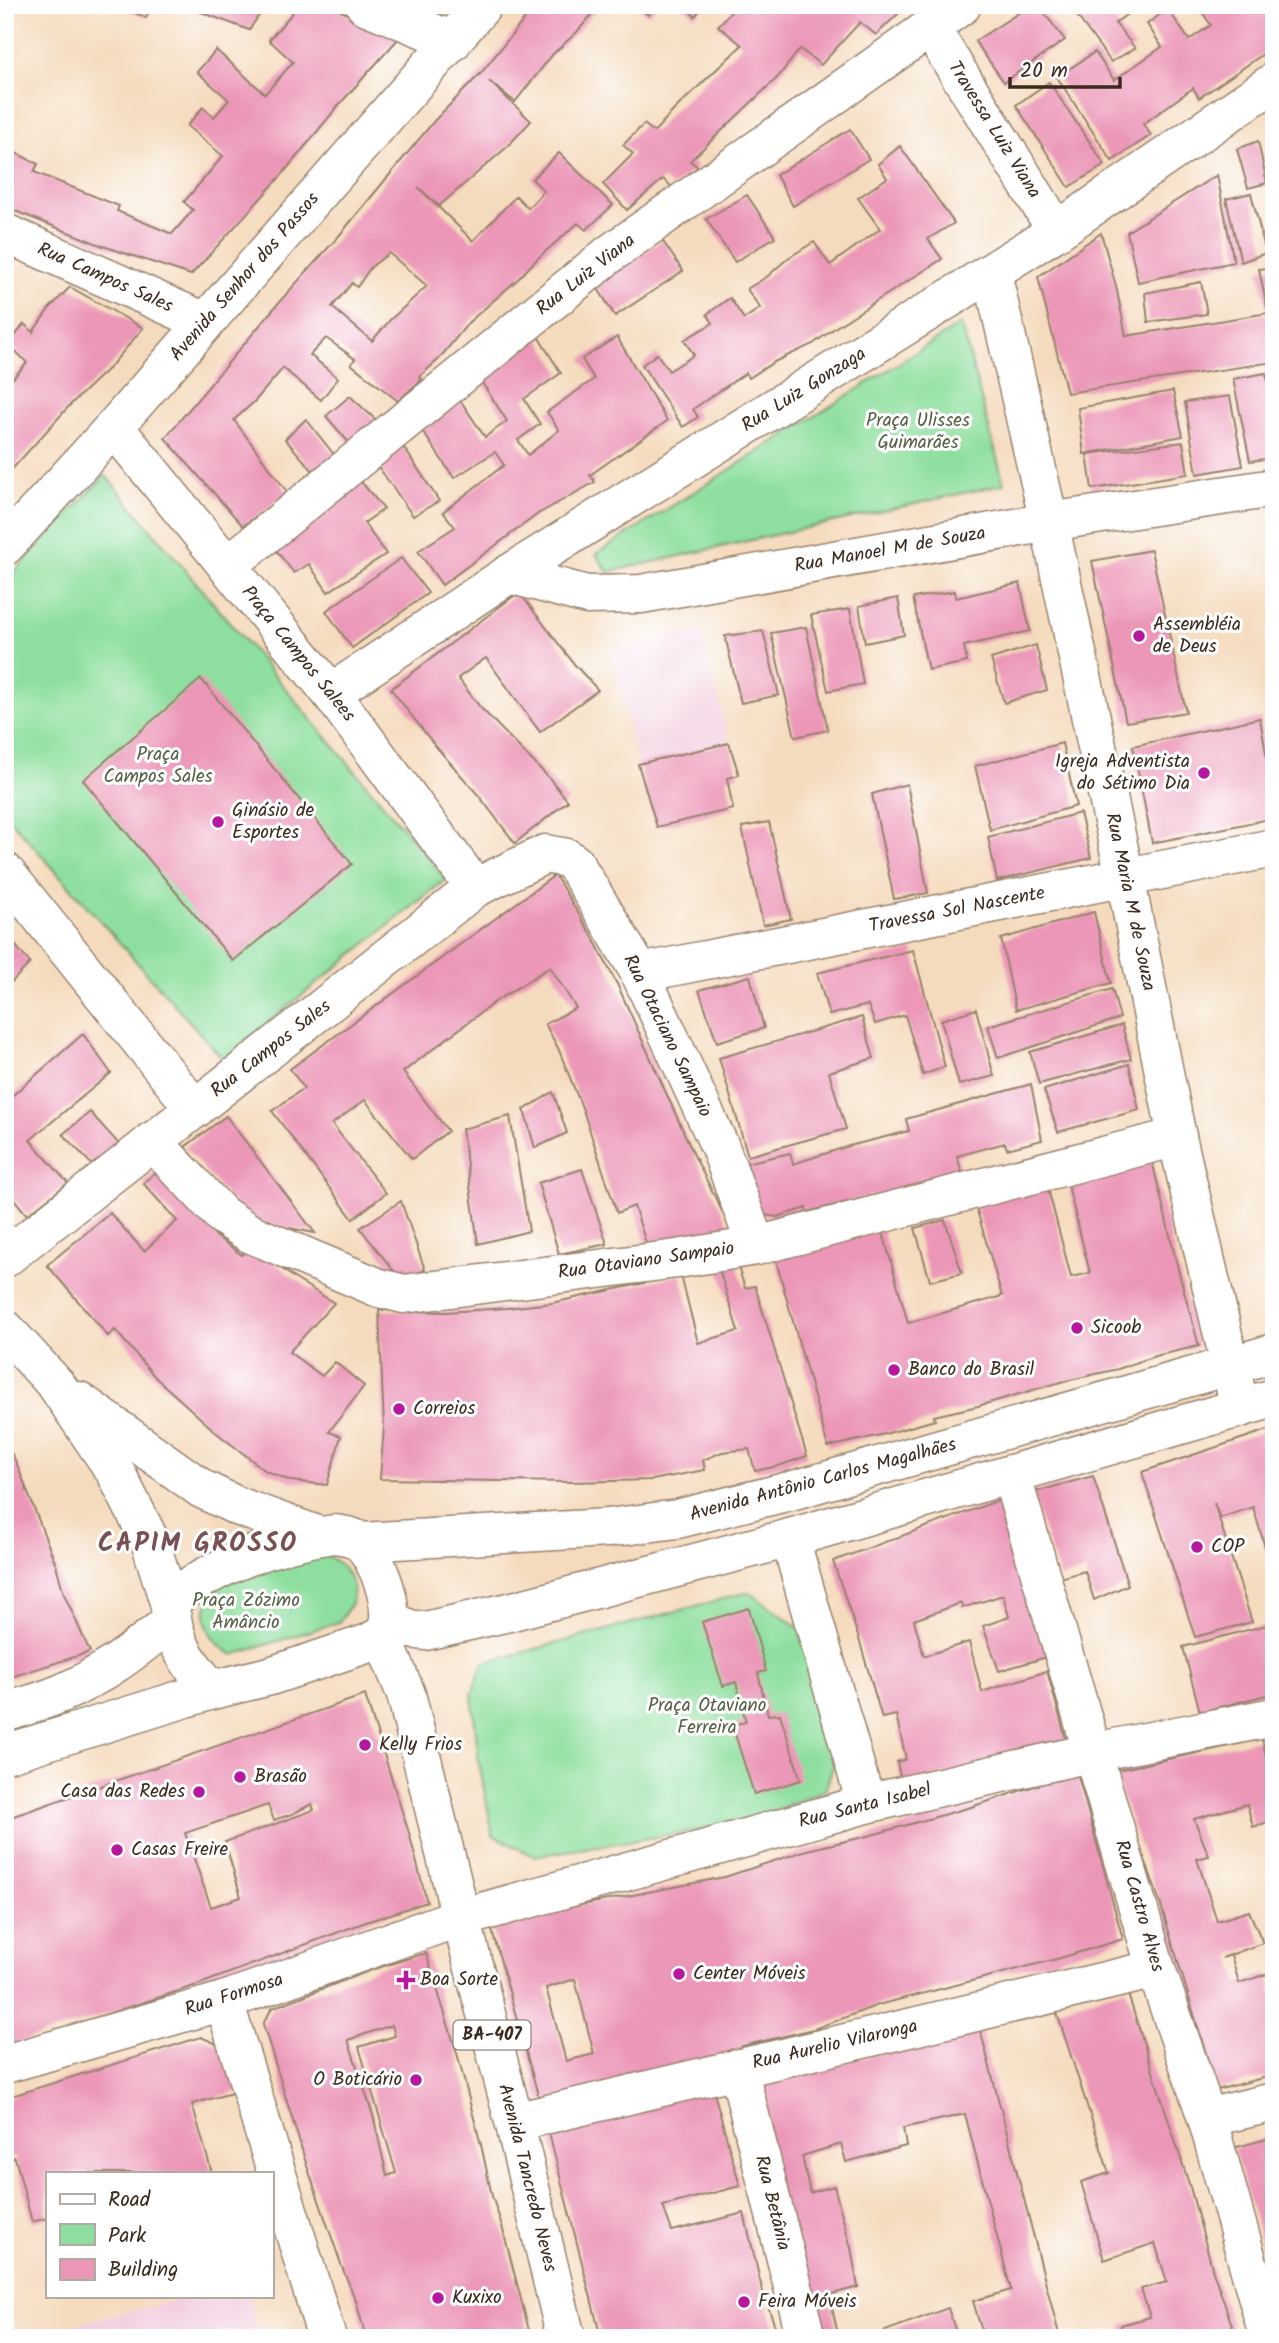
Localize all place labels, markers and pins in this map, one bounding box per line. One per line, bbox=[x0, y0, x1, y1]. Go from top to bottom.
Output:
place label: Assembléia de Deus bbox=[1153, 610, 1241, 662]
marker: Assembléia de Deus bbox=[1131, 628, 1147, 644]
place label: Igreja Adventista do Sétimo Dia bbox=[1055, 747, 1190, 799]
marker: Igreja Adventista do Sétimo Dia bbox=[1196, 765, 1212, 781]
place label: Ginásio de Esportes bbox=[232, 796, 315, 848]
marker: Ginásio de Esportes bbox=[210, 814, 226, 830]
place label: Sicoob bbox=[1091, 1313, 1141, 1343]
marker: Sicoob bbox=[1069, 1320, 1085, 1336]
place label: Banco do Brasil bbox=[908, 1355, 1034, 1385]
marker: Banco do Brasil bbox=[886, 1362, 902, 1378]
place label: Correios bbox=[413, 1394, 475, 1424]
marker: Correios bbox=[391, 1401, 407, 1417]
place label: COP bbox=[1211, 1532, 1245, 1562]
marker: COP bbox=[1189, 1539, 1205, 1555]
place label: Kelly Frios bbox=[379, 1730, 462, 1760]
marker: Kelly Frios bbox=[357, 1737, 373, 1753]
place label: Brasão bbox=[254, 1762, 307, 1792]
marker: Brasão bbox=[232, 1769, 248, 1785]
place label: Casa das Redes bbox=[60, 1777, 185, 1807]
marker: Casa das Redes bbox=[191, 1784, 207, 1800]
place label: Casas Freire bbox=[131, 1835, 229, 1865]
marker: Casas Freire bbox=[109, 1842, 125, 1858]
place label: Center Móveis bbox=[693, 1959, 806, 1989]
place label: Boa Sorte bbox=[420, 1965, 499, 1995]
marker: Center Móveis bbox=[671, 1966, 687, 1982]
marker: Boa Sorte bbox=[398, 1972, 414, 1988]
place label: O Boticário bbox=[313, 2065, 402, 2095]
marker: O Boticário bbox=[408, 2072, 424, 2088]
place label: Kuxixo bbox=[452, 2283, 502, 2313]
place label: Feira Móveis bbox=[758, 2287, 857, 2317]
marker: Kuxixo bbox=[430, 2290, 446, 2306]
marker: Feira Móveis bbox=[736, 2294, 752, 2310]

